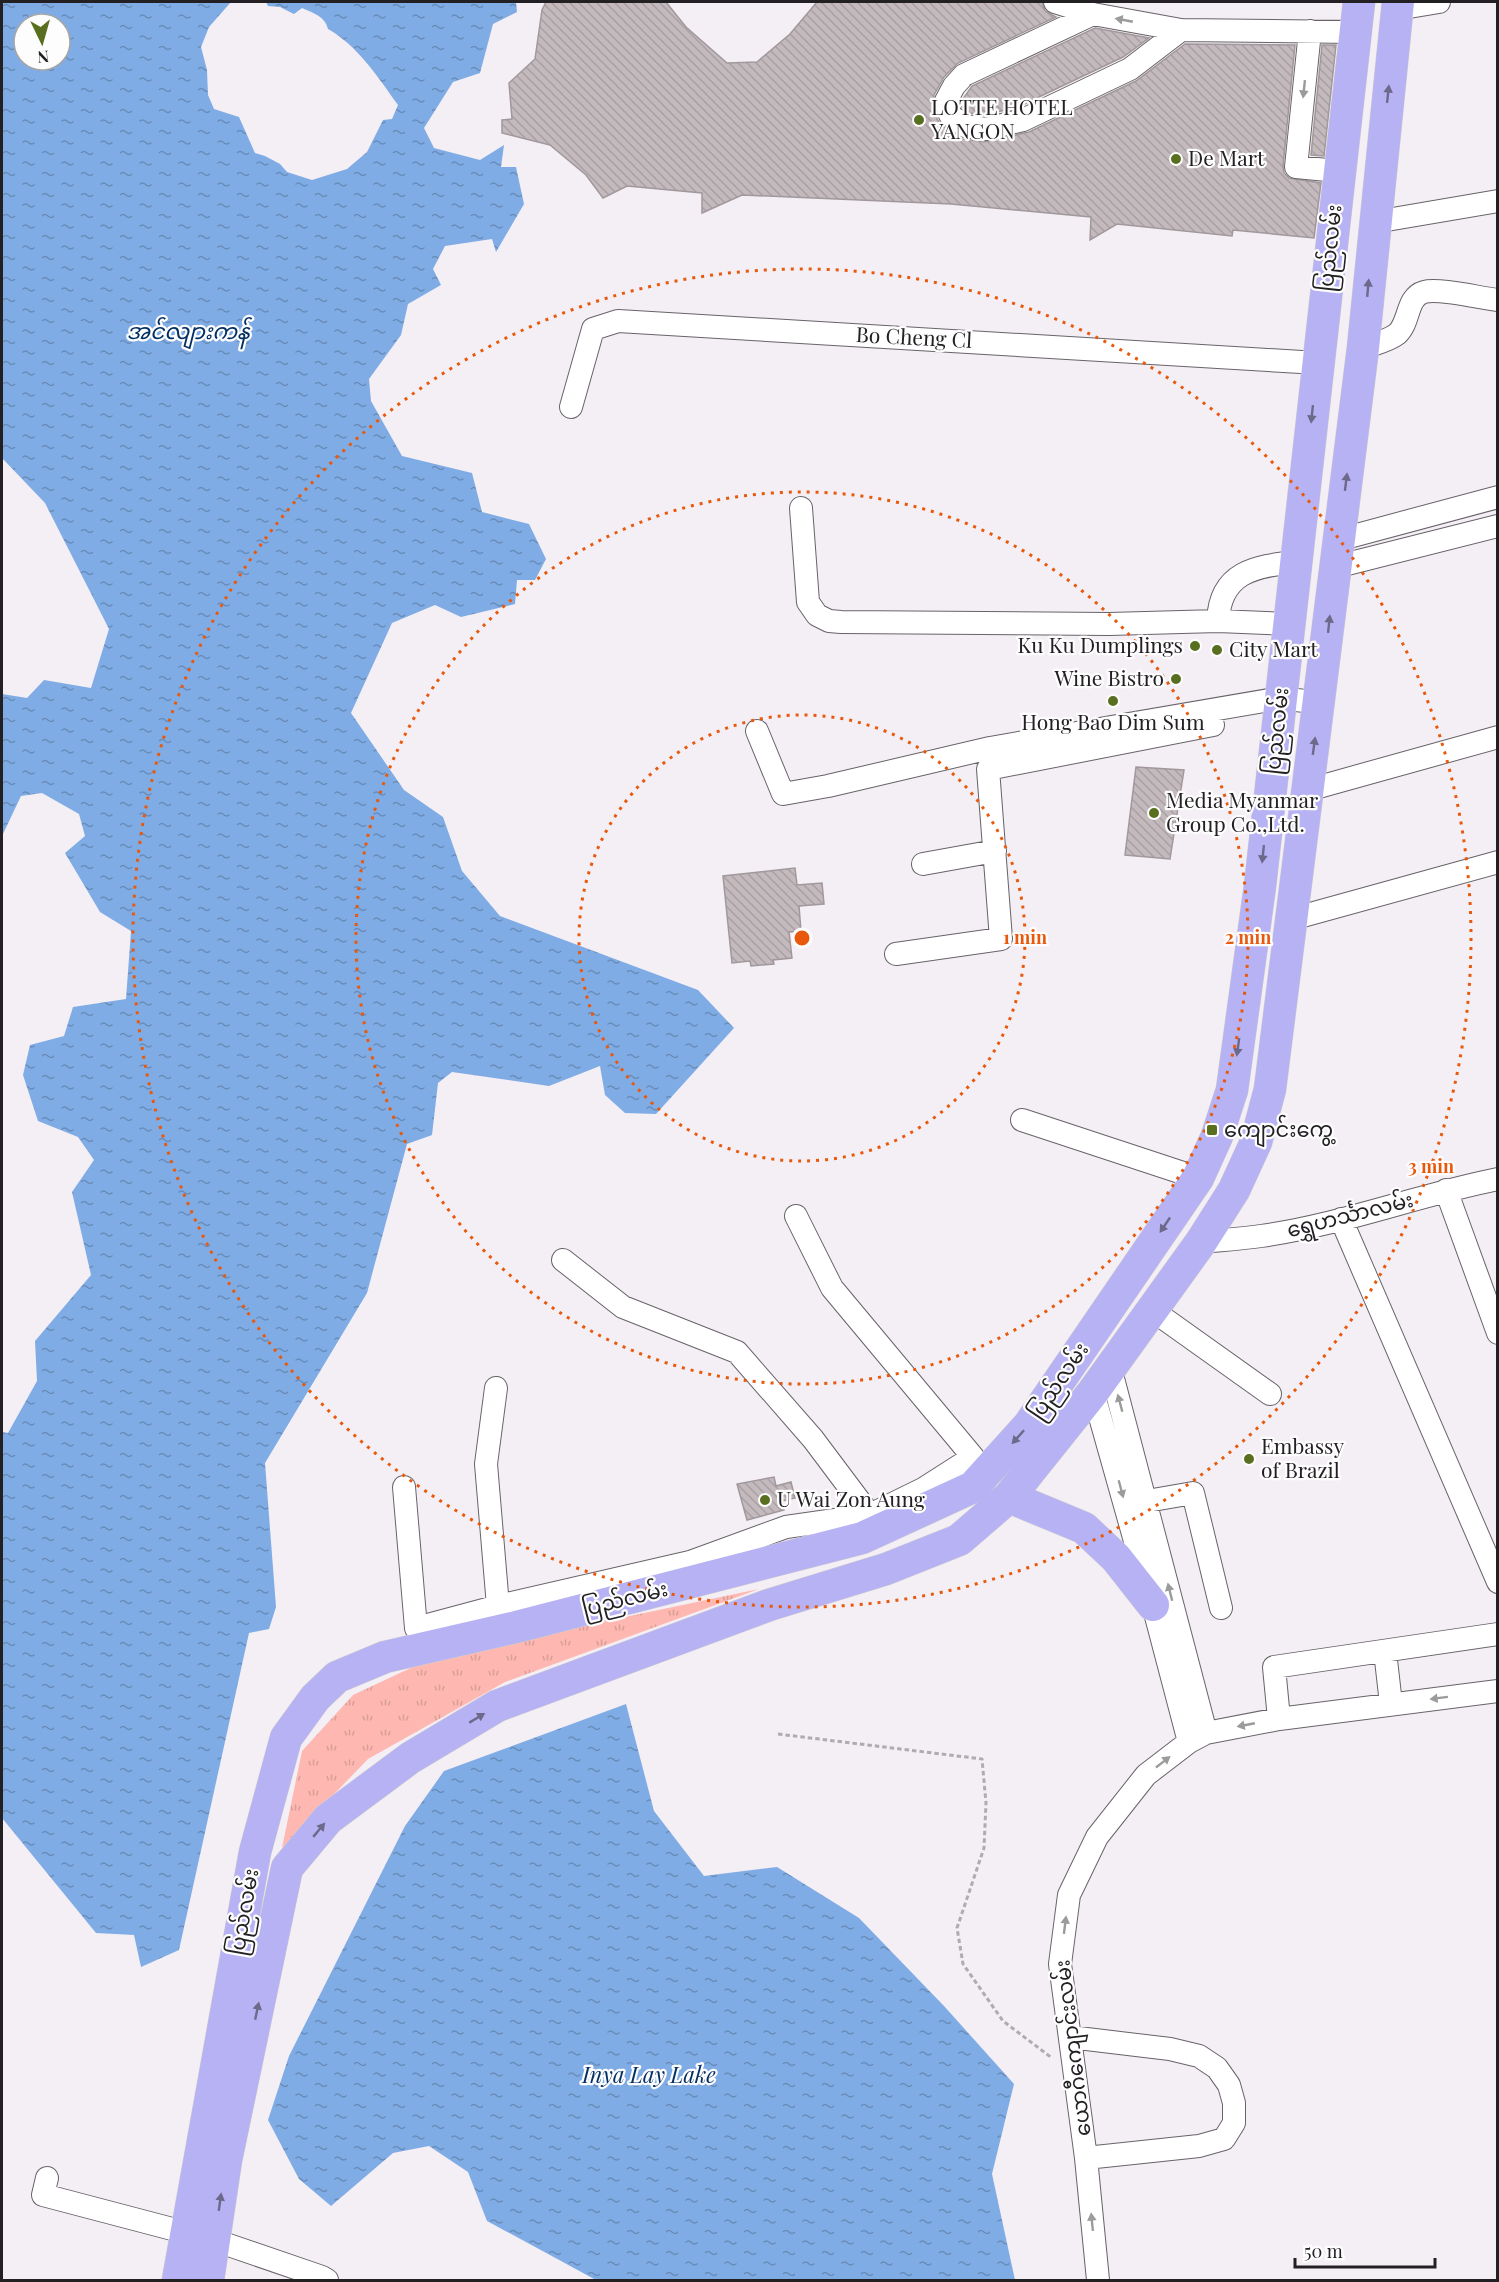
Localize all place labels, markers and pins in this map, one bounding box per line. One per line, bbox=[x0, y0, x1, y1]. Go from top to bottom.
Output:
place label: LOTTE HOTEL YANGON bbox=[930, 92, 1072, 144]
marker: LOTTE HOTEL YANGON bbox=[912, 113, 926, 127]
place label: De Mart bbox=[1188, 143, 1265, 171]
marker: De Mart bbox=[1169, 152, 1183, 166]
place label: Ku Ku Dumplings bbox=[1018, 630, 1183, 658]
place label: City Mart bbox=[1229, 634, 1318, 662]
marker: Ku Ku Dumplings bbox=[1188, 639, 1202, 653]
marker: City Mart bbox=[1210, 643, 1224, 657]
place label: Wine Bistro bbox=[1054, 663, 1164, 691]
marker: Wine Bistro bbox=[1169, 672, 1183, 686]
marker: Hong Bao Dim Sum bbox=[1106, 694, 1120, 708]
place label: Hong Bao Dim Sum bbox=[1021, 707, 1205, 735]
place label: Media Myanmar Group Co.,Ltd. bbox=[1166, 785, 1319, 837]
marker: Media Myanmar Group Co.,Ltd. bbox=[1147, 806, 1161, 820]
centre of rings bbox=[792, 928, 812, 948]
place label: ကျောင်းကွေ့ bbox=[1224, 1114, 1336, 1148]
marker: ကျောင်းကွေ့ bbox=[1205, 1123, 1219, 1137]
place label: Embassy of Brazil bbox=[1261, 1431, 1344, 1483]
marker: Embassy of Brazil bbox=[1242, 1452, 1256, 1466]
place label: U Wai Zon Aung bbox=[777, 1484, 925, 1512]
marker: U Wai Zon Aung bbox=[758, 1493, 772, 1507]

